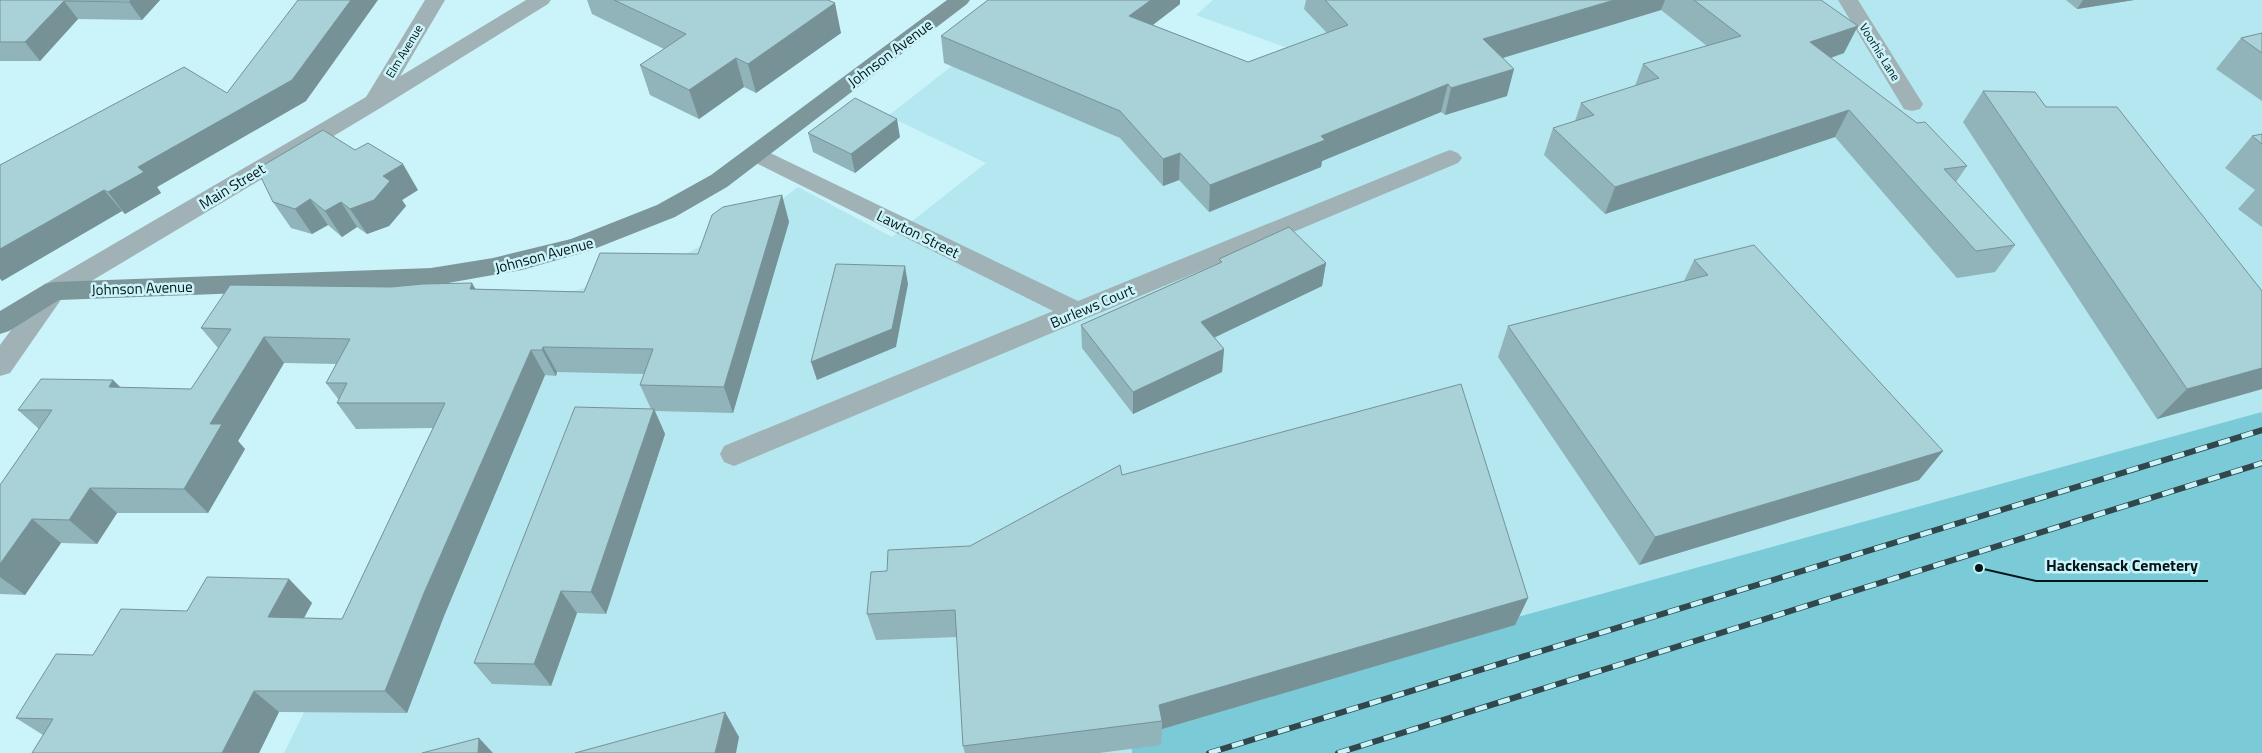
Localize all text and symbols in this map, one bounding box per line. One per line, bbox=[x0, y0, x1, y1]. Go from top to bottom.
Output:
street label: Johnson Avenue bbox=[843, 13, 937, 93]
street label: Voorhis Lane bbox=[1855, 19, 1905, 85]
street label: Elm Avenue bbox=[381, 21, 427, 81]
street label: Main Street bbox=[195, 157, 270, 215]
street label: Lawton Street bbox=[873, 204, 964, 264]
street label: Johnson Avenue bbox=[492, 231, 596, 279]
street label: Johnson Avenue bbox=[91, 275, 193, 301]
street label: Burlews Court bbox=[1046, 278, 1138, 334]
callout: Hackensack Cemetery bbox=[2036, 550, 2208, 581]
text: Hackensack Cemetery bbox=[2046, 553, 2198, 577]

